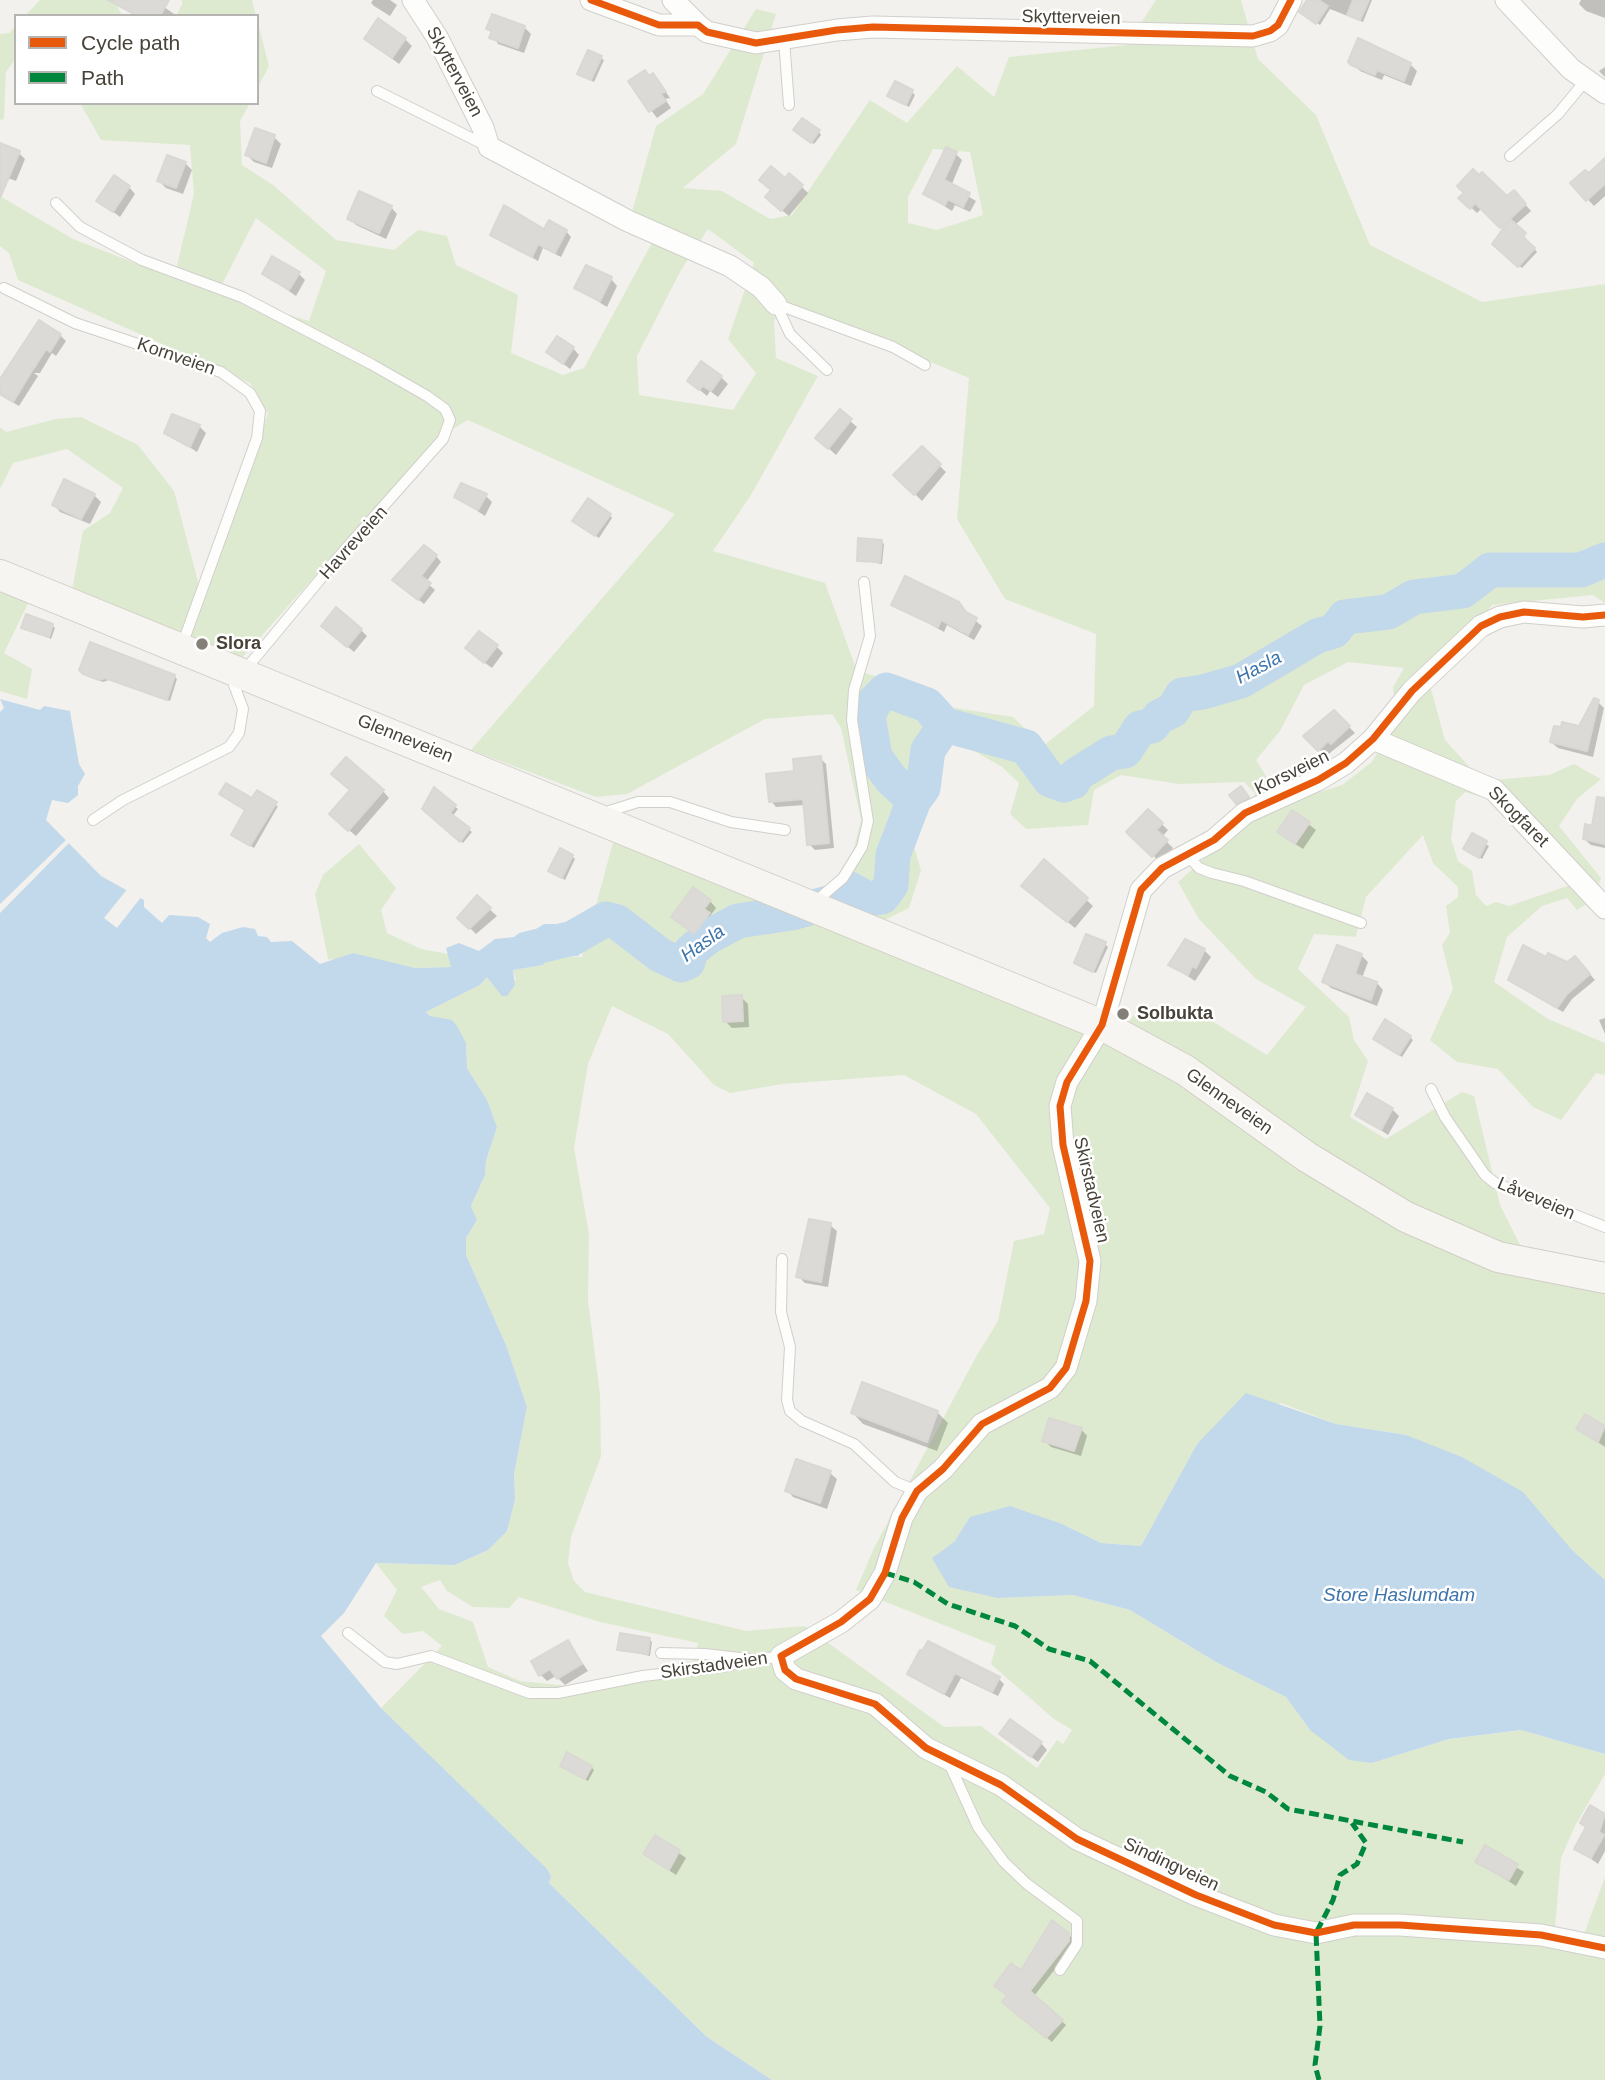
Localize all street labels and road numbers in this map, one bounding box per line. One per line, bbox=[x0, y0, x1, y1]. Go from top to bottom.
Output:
street label: Skytterveien bbox=[1021, 6, 1121, 30]
street label: Skytterveien bbox=[421, 23, 487, 121]
street label: Kornveien bbox=[134, 334, 218, 380]
street label: Havreveien bbox=[316, 502, 392, 584]
street label: Glenneveien bbox=[354, 710, 456, 768]
street label: Korsveien bbox=[1251, 746, 1333, 800]
street label: Skogfaret bbox=[1483, 782, 1553, 852]
street label: Glenneveien bbox=[1181, 1064, 1277, 1140]
street label: Skirstadveien bbox=[1068, 1135, 1114, 1245]
street label: Låveveien bbox=[1494, 1173, 1578, 1225]
street label: Skirstadveien bbox=[659, 1648, 769, 1684]
street label: Sindingveien bbox=[1120, 1833, 1222, 1897]

